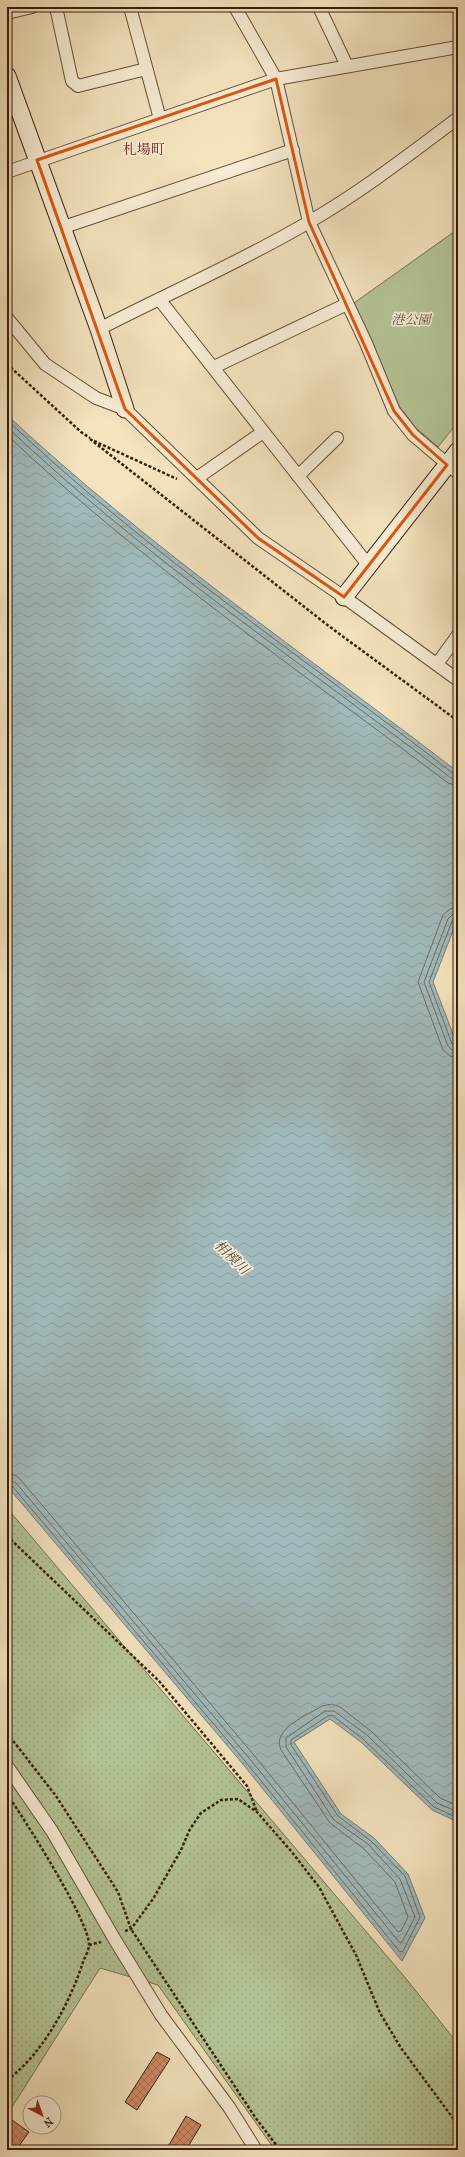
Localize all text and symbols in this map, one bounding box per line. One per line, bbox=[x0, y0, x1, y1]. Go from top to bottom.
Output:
district label: 札場町 bbox=[123, 141, 165, 158]
park label: 港公園 bbox=[391, 312, 432, 327]
water label: 相模川 bbox=[211, 1237, 254, 1279]
north arrow bbox=[22, 2095, 62, 2135]
text: N bbox=[40, 2115, 56, 2130]

